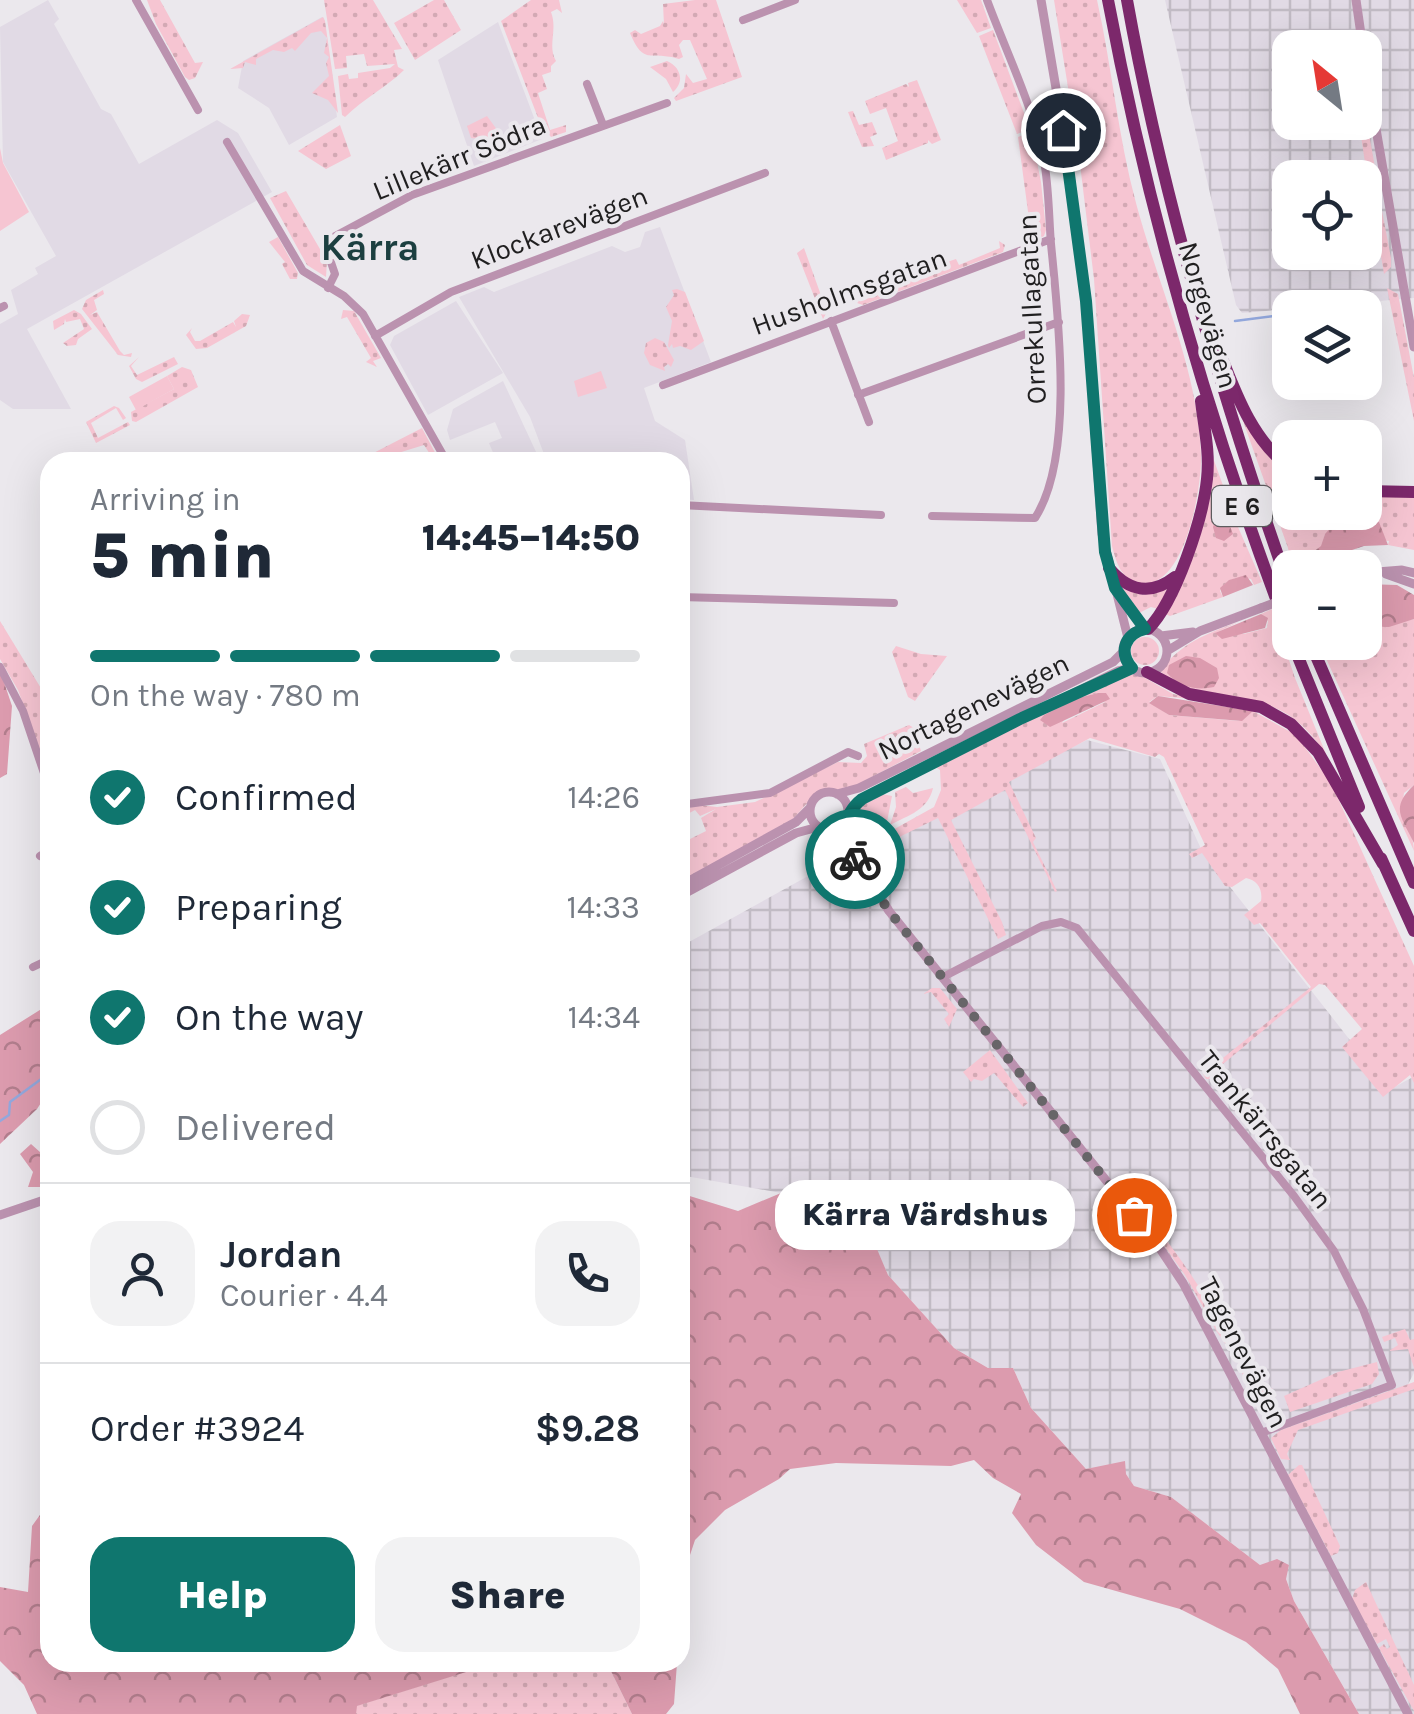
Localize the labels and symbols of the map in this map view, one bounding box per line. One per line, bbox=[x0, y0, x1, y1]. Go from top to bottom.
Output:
north arrow bbox=[1272, 30, 1382, 140]
pin bbox=[1021, 88, 1106, 173]
street label: Lillekärr Södra bbox=[368, 108, 551, 207]
street label: Klockarevägen bbox=[466, 179, 652, 276]
street label: Orrekullagatan bbox=[1010, 213, 1053, 405]
district label: Kärra bbox=[320, 225, 420, 270]
street label: Norgevägen bbox=[1172, 238, 1245, 392]
street label: Husholmsgatan bbox=[747, 241, 951, 342]
road number: E 6 bbox=[1212, 486, 1272, 526]
street label: Nortagenevägen bbox=[872, 646, 1074, 767]
courier bbox=[805, 809, 905, 909]
street label: Trankärrsgatan bbox=[1192, 1043, 1340, 1215]
pin bbox=[1092, 1173, 1177, 1258]
callout: Kärra Värdshus bbox=[774, 1180, 1074, 1250]
street label: Tagenevägen bbox=[1191, 1271, 1296, 1433]

